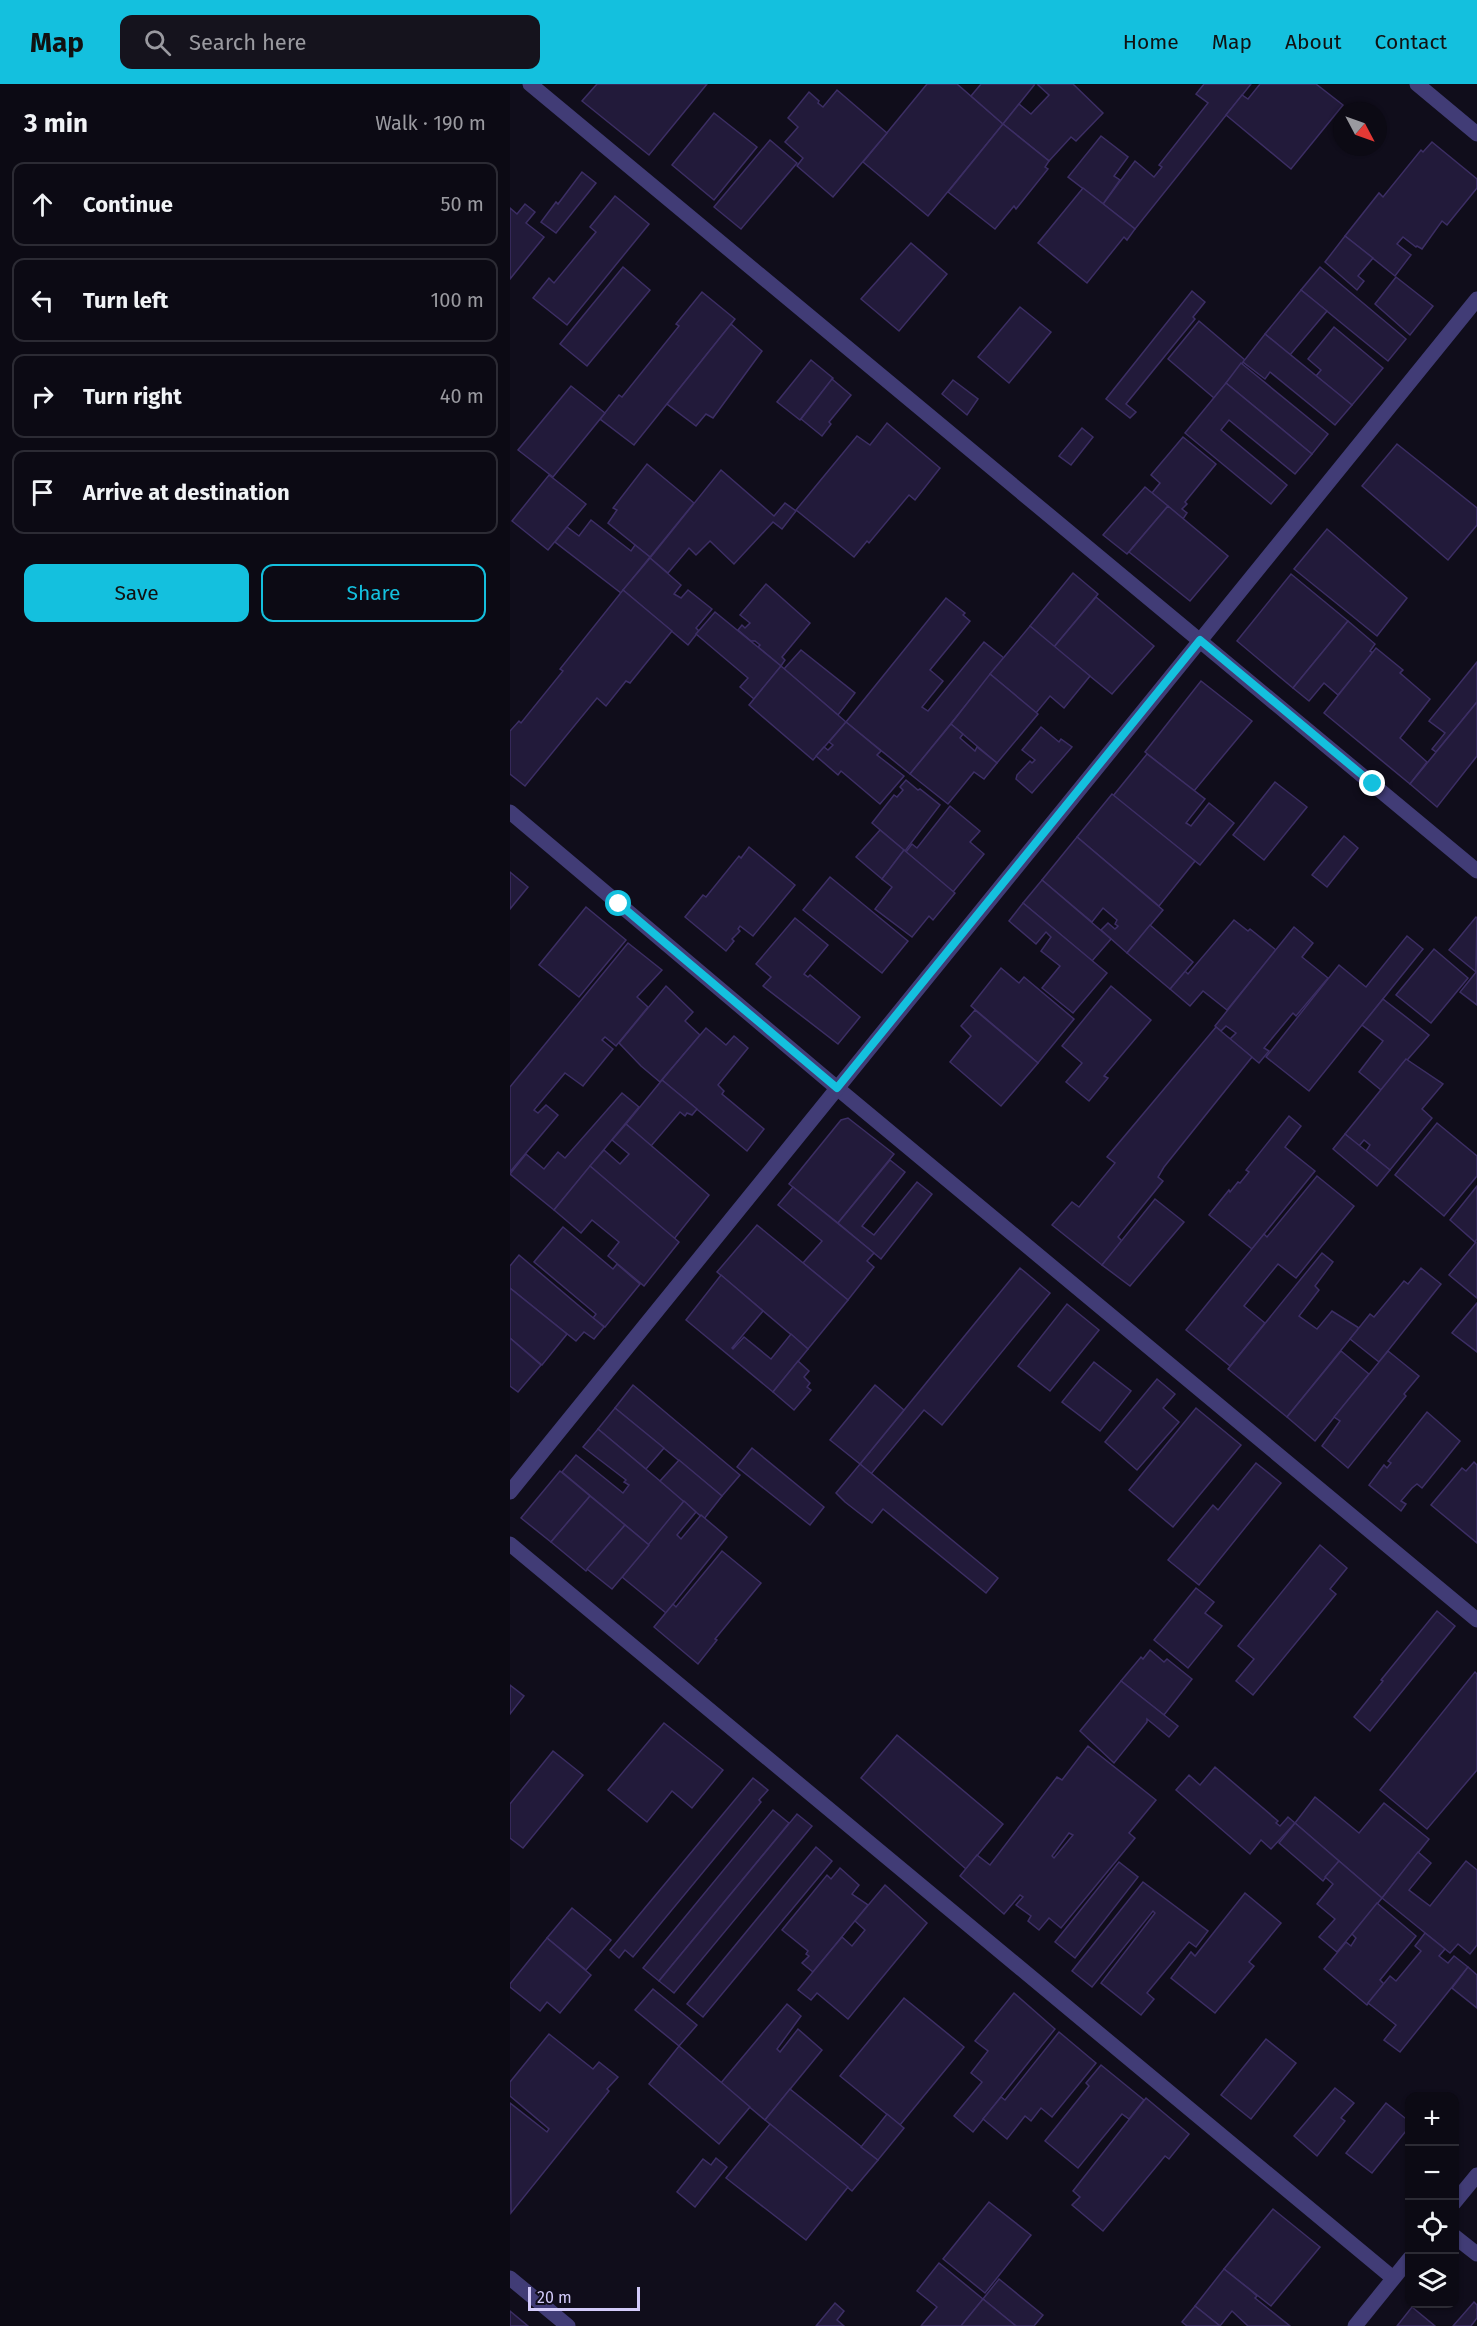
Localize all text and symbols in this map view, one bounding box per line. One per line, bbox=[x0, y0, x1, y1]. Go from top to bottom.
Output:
search box bbox=[120, 15, 540, 69]
text: Map bbox=[30, 26, 84, 59]
icon: search bbox=[141, 26, 174, 59]
text: Search here bbox=[189, 29, 307, 56]
text: Home bbox=[1123, 29, 1179, 55]
text: Map bbox=[1212, 29, 1252, 55]
text: About bbox=[1285, 29, 1342, 55]
text: Contact bbox=[1375, 29, 1447, 55]
north arrow bbox=[1333, 102, 1387, 156]
text: 3 min bbox=[24, 108, 88, 139]
text: Walk · 190 m bbox=[375, 111, 486, 135]
icon: ahead bbox=[26, 188, 59, 221]
text: Continue bbox=[83, 191, 173, 218]
text: 50 m bbox=[440, 192, 484, 216]
icon: left bbox=[26, 284, 59, 317]
text: Turn left bbox=[83, 287, 168, 314]
text: 100 m bbox=[431, 288, 484, 312]
icon: right bbox=[26, 380, 59, 413]
text: Turn right bbox=[83, 383, 182, 410]
text: 40 m bbox=[440, 384, 484, 408]
icon: arrive bbox=[26, 476, 59, 509]
text: Arrive at destination bbox=[83, 479, 290, 506]
button: Save bbox=[24, 564, 249, 622]
button: Share bbox=[261, 564, 486, 622]
route end bbox=[1359, 770, 1385, 796]
route start bbox=[605, 890, 631, 916]
map controls bbox=[1405, 2092, 1459, 2308]
button: + bbox=[1405, 2092, 1459, 2146]
button: − bbox=[1405, 2146, 1459, 2200]
button: locate bbox=[1405, 2200, 1459, 2254]
button: layers bbox=[1405, 2254, 1459, 2308]
scale bar bbox=[528, 2284, 640, 2312]
text: 20 m bbox=[537, 2288, 572, 2307]

